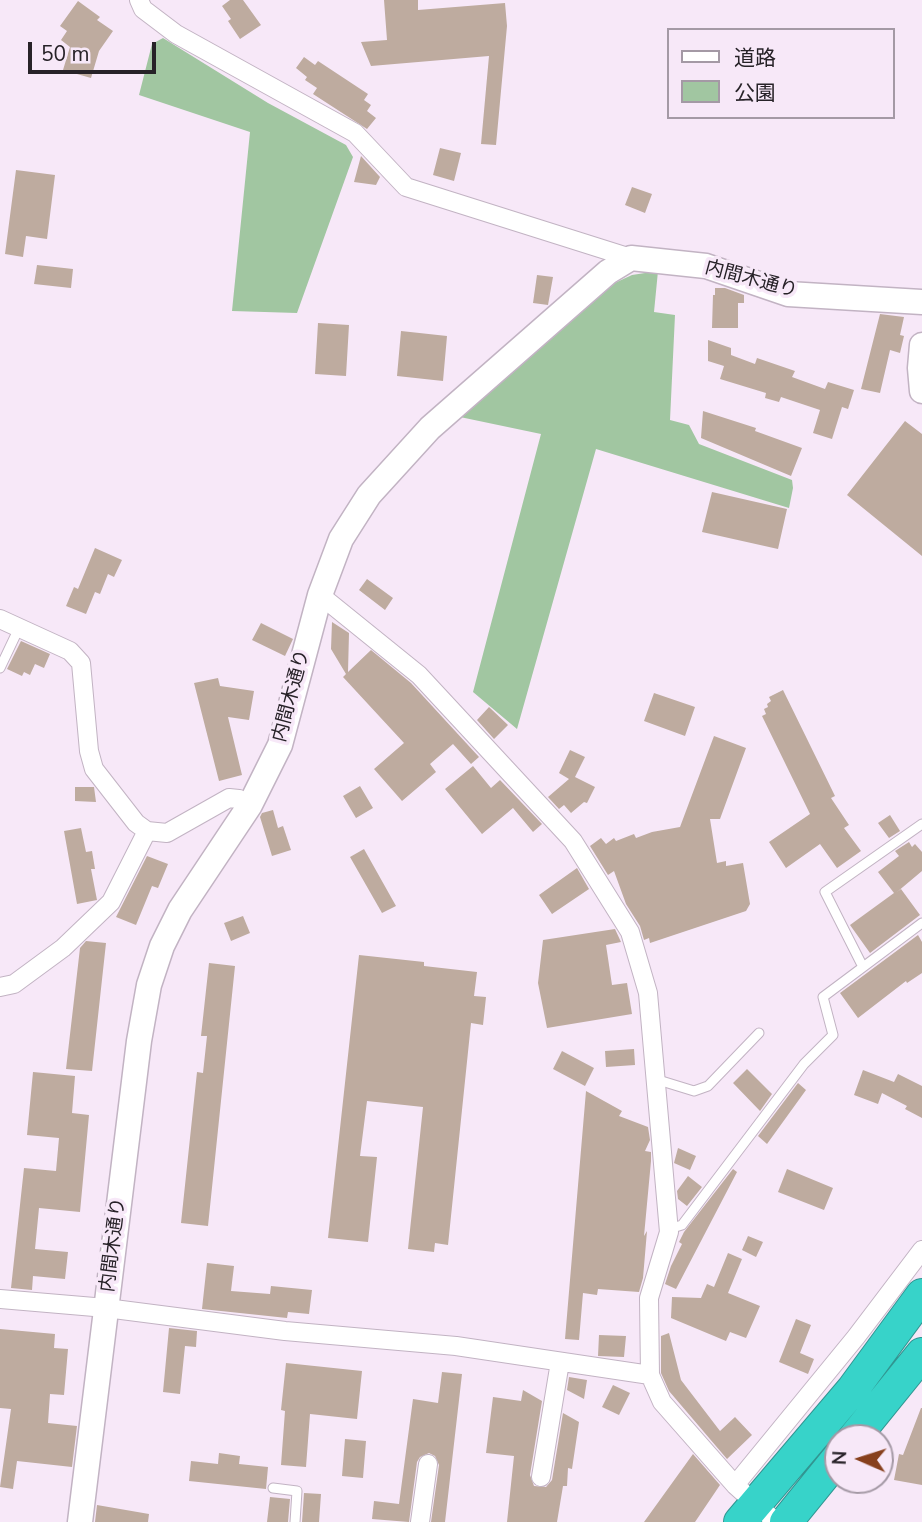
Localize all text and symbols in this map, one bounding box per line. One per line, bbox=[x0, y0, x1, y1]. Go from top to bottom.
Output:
scale bar bbox=[32, 28, 159, 72]
legend bbox=[666, 28, 894, 119]
text: 50 m bbox=[41, 40, 90, 68]
text: 道路 bbox=[734, 44, 776, 72]
text: 公園 bbox=[734, 79, 776, 107]
street label: 内間木通り bbox=[702, 257, 800, 303]
street label: 内間木通り bbox=[269, 647, 315, 745]
street label: 内間木通り bbox=[97, 1196, 131, 1294]
north arrow bbox=[824, 1424, 894, 1494]
text: N bbox=[827, 1450, 853, 1466]

